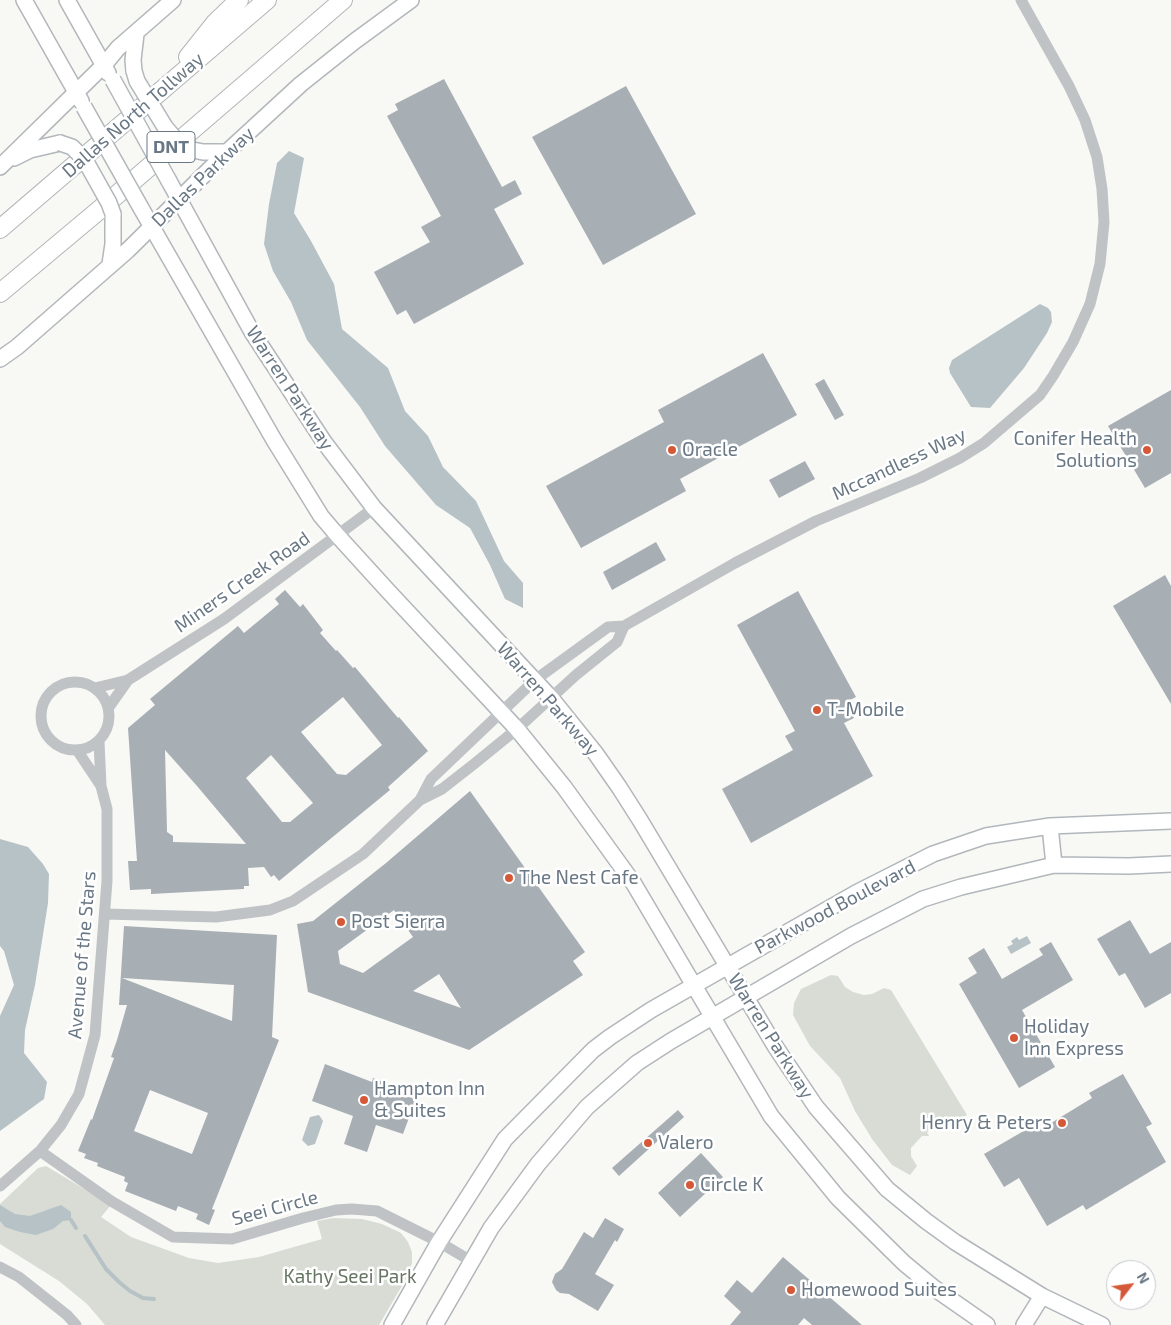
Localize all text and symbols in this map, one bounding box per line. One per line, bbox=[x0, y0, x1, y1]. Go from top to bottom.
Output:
street label: Dallas North Tollway bbox=[58, 47, 208, 183]
street label: Dallas Parkway bbox=[147, 122, 259, 232]
road number: DNT bbox=[147, 132, 195, 162]
street label: Warren Parkway bbox=[241, 322, 339, 454]
street label: Mccandless Way bbox=[828, 423, 970, 505]
place label: Conifer Health Solutions bbox=[1013, 428, 1137, 472]
place label: Oracle bbox=[682, 439, 738, 461]
marker: Oracle bbox=[666, 444, 678, 456]
marker: Conifer Health Solutions bbox=[1141, 444, 1153, 456]
street label: Miners Creek Road bbox=[170, 527, 314, 637]
street label: Warren Parkway bbox=[492, 637, 604, 761]
place label: T-Mobile bbox=[827, 699, 904, 721]
marker: T-Mobile bbox=[811, 704, 823, 716]
street label: Parkwood Boulevard bbox=[751, 855, 919, 959]
place label: The Nest Cafe bbox=[519, 867, 639, 889]
street label: Avenue of the Stars bbox=[63, 870, 101, 1040]
marker: The Nest Cafe bbox=[503, 872, 515, 884]
place label: Post Sierra bbox=[351, 911, 445, 933]
marker: Post Sierra bbox=[335, 916, 347, 928]
street label: Warren Parkway bbox=[723, 969, 819, 1103]
place label: Holiday Inn Express bbox=[1024, 1016, 1124, 1060]
marker: Holiday Inn Express bbox=[1008, 1032, 1020, 1044]
place label: Hampton Inn & Suites bbox=[374, 1078, 485, 1122]
marker: Hampton Inn & Suites bbox=[358, 1094, 370, 1106]
place label: Henry & Peters bbox=[921, 1112, 1052, 1134]
marker: Henry & Peters bbox=[1056, 1117, 1068, 1129]
place label: Valero bbox=[658, 1132, 713, 1154]
marker: Valero bbox=[642, 1137, 654, 1149]
place label: Circle K bbox=[700, 1174, 764, 1196]
marker: Circle K bbox=[684, 1179, 696, 1191]
street label: Seei Circle bbox=[230, 1186, 320, 1230]
north arrow bbox=[1106, 1260, 1156, 1310]
park label: Kathy Seei Park bbox=[283, 1266, 417, 1288]
text: N bbox=[1134, 1269, 1153, 1286]
place label: Homewood Suites bbox=[801, 1279, 957, 1301]
marker: Homewood Suites bbox=[785, 1284, 797, 1296]

